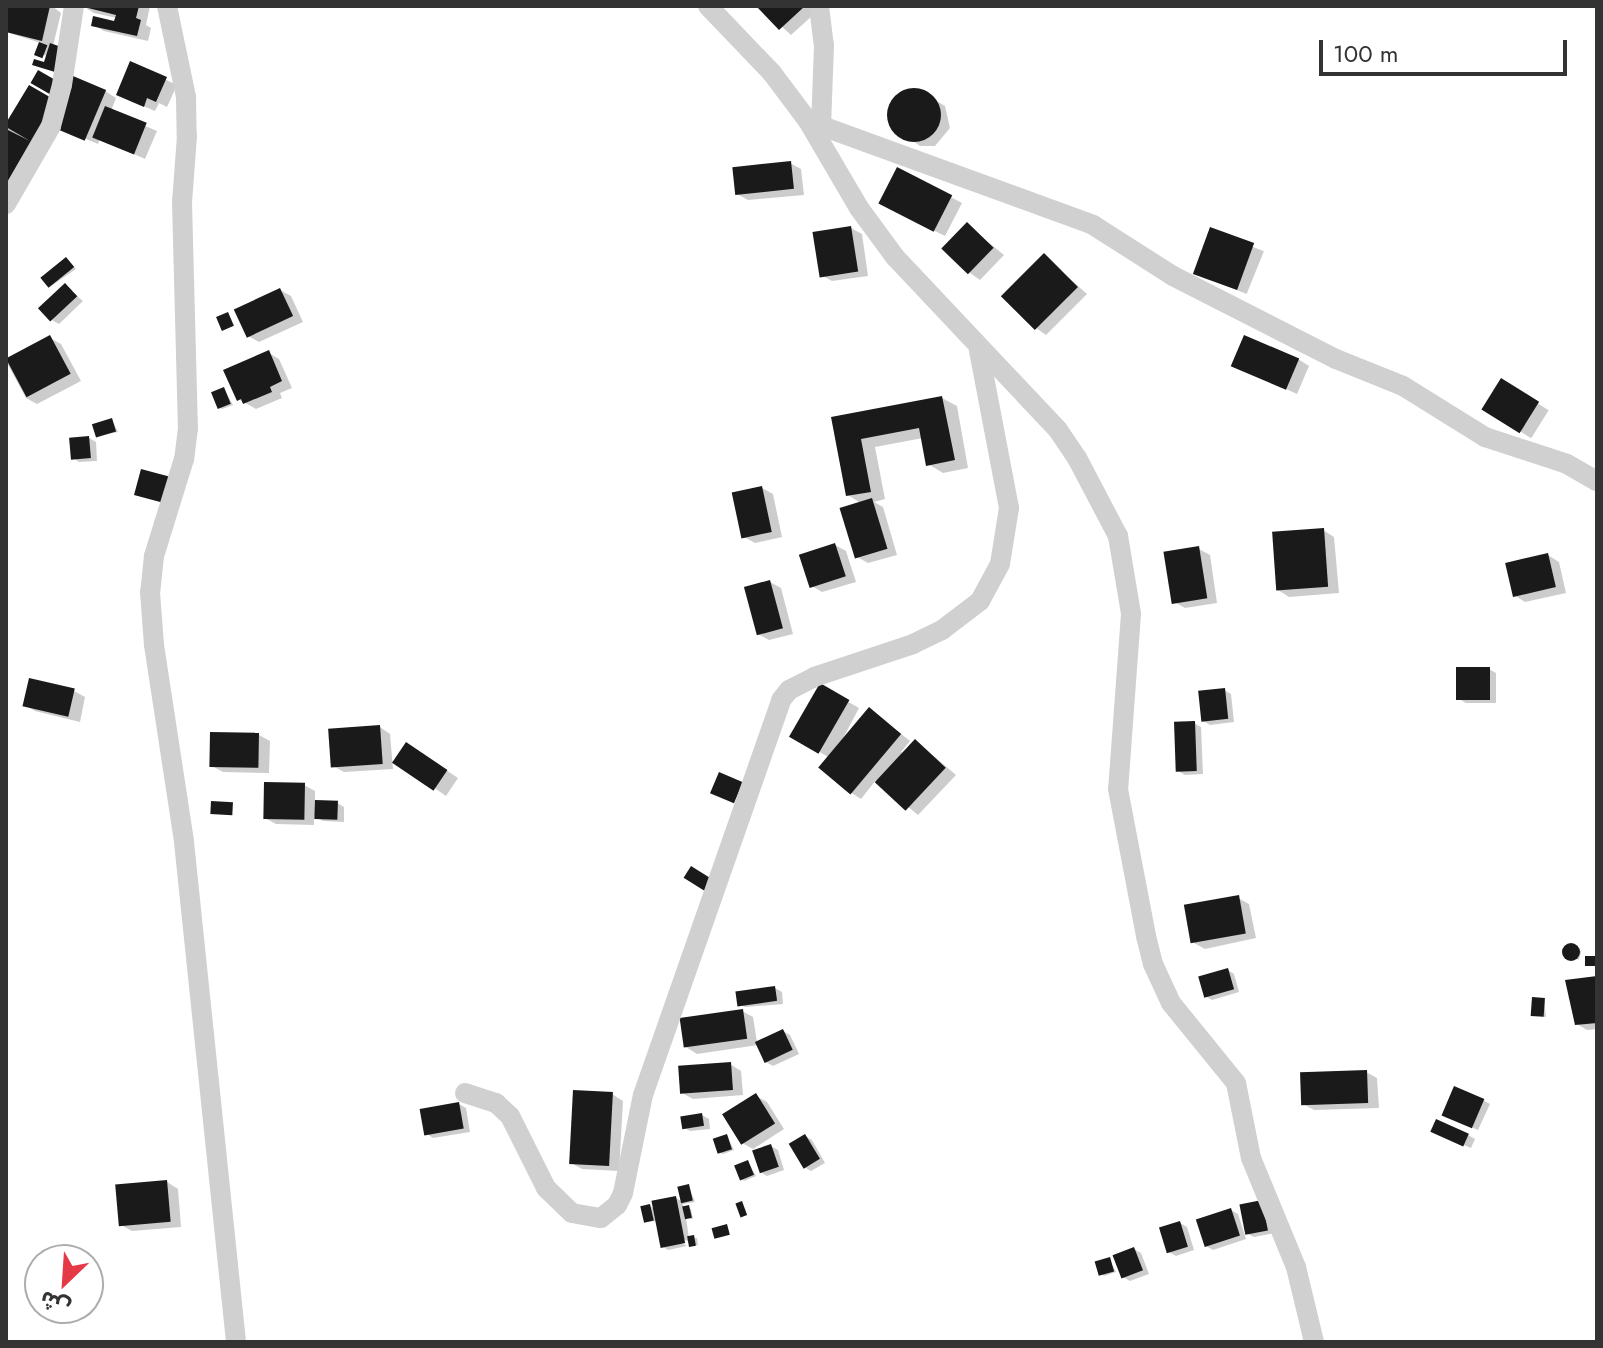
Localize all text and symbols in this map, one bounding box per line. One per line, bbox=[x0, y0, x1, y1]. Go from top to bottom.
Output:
scale bar bbox=[1323, 24, 1571, 74]
text: 100 m bbox=[1333, 36, 1399, 71]
north arrow bbox=[24, 1244, 104, 1324]
text: ش bbox=[34, 1283, 75, 1325]

